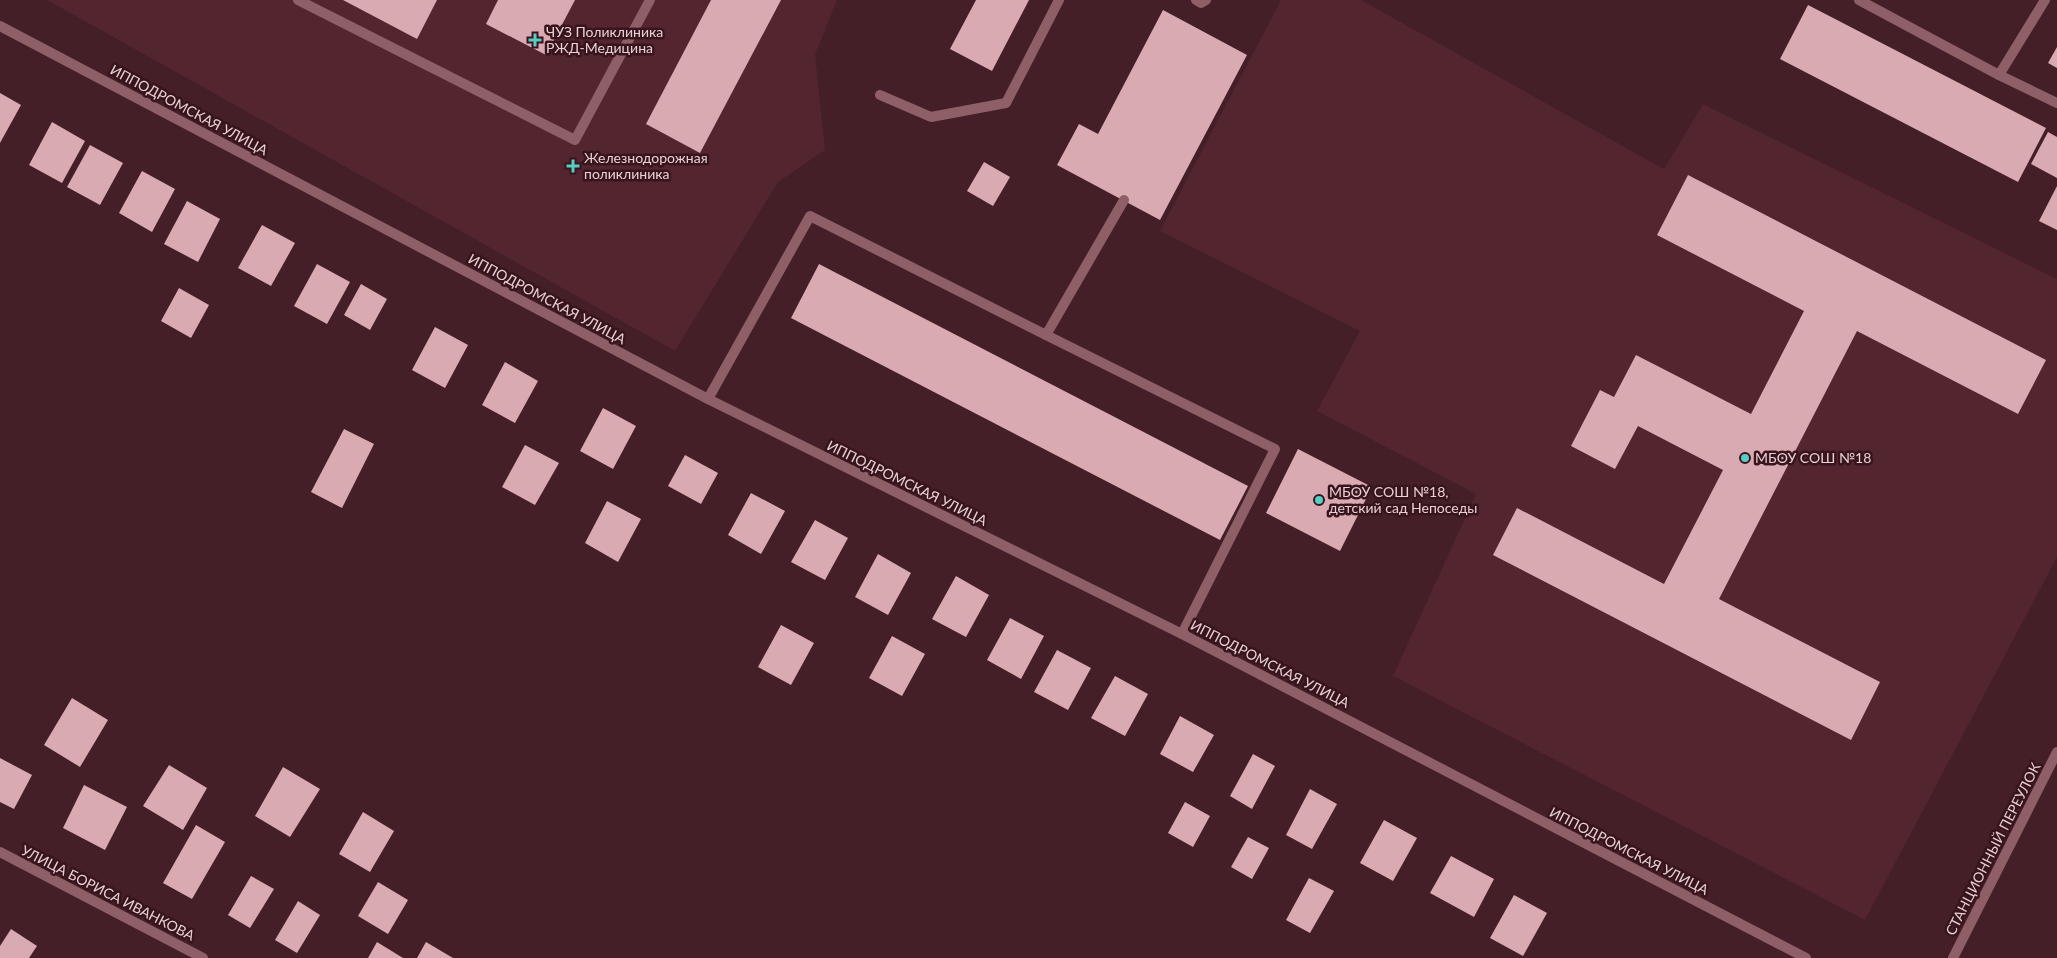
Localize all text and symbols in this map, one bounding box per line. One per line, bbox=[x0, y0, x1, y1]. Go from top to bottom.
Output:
place label: ЧУЗ Поликлиника РЖД-Медицина bbox=[546, 23, 663, 56]
marker: ЧУЗ Поликлиника РЖД-Медицина bbox=[528, 33, 542, 47]
street label: ИППОДРОМСКАЯ УЛИЦА bbox=[108, 61, 271, 159]
place label: Железнодорожная поликлиника bbox=[584, 149, 708, 182]
marker: Железнодорожная поликлиника bbox=[566, 159, 580, 173]
street label: ИППОДРОМСКАЯ УЛИЦА bbox=[466, 250, 629, 348]
street label: ИППОДРОМСКАЯ УЛИЦА bbox=[824, 436, 991, 529]
place label: МБОУ СОШ №18 bbox=[1755, 449, 1871, 466]
marker: МБОУ СОШ №18 bbox=[1739, 452, 1751, 464]
place label: МБОУ СОШ №18, детский сад Непоседы bbox=[1329, 483, 1477, 516]
marker: МБОУ СОШ №18, детский сад Непоседы bbox=[1313, 494, 1325, 506]
street label: ИППОДРОМСКАЯ УЛИЦА bbox=[1188, 616, 1353, 711]
street label: СТАНЦИОННЫЙ ПЕРЕУЛОК bbox=[1942, 759, 2044, 938]
street label: ИППОДРОМСКАЯ УЛИЦА bbox=[1547, 803, 1712, 898]
street label: УЛИЦА БОРИСА ИВАНКОВА bbox=[19, 841, 198, 944]

